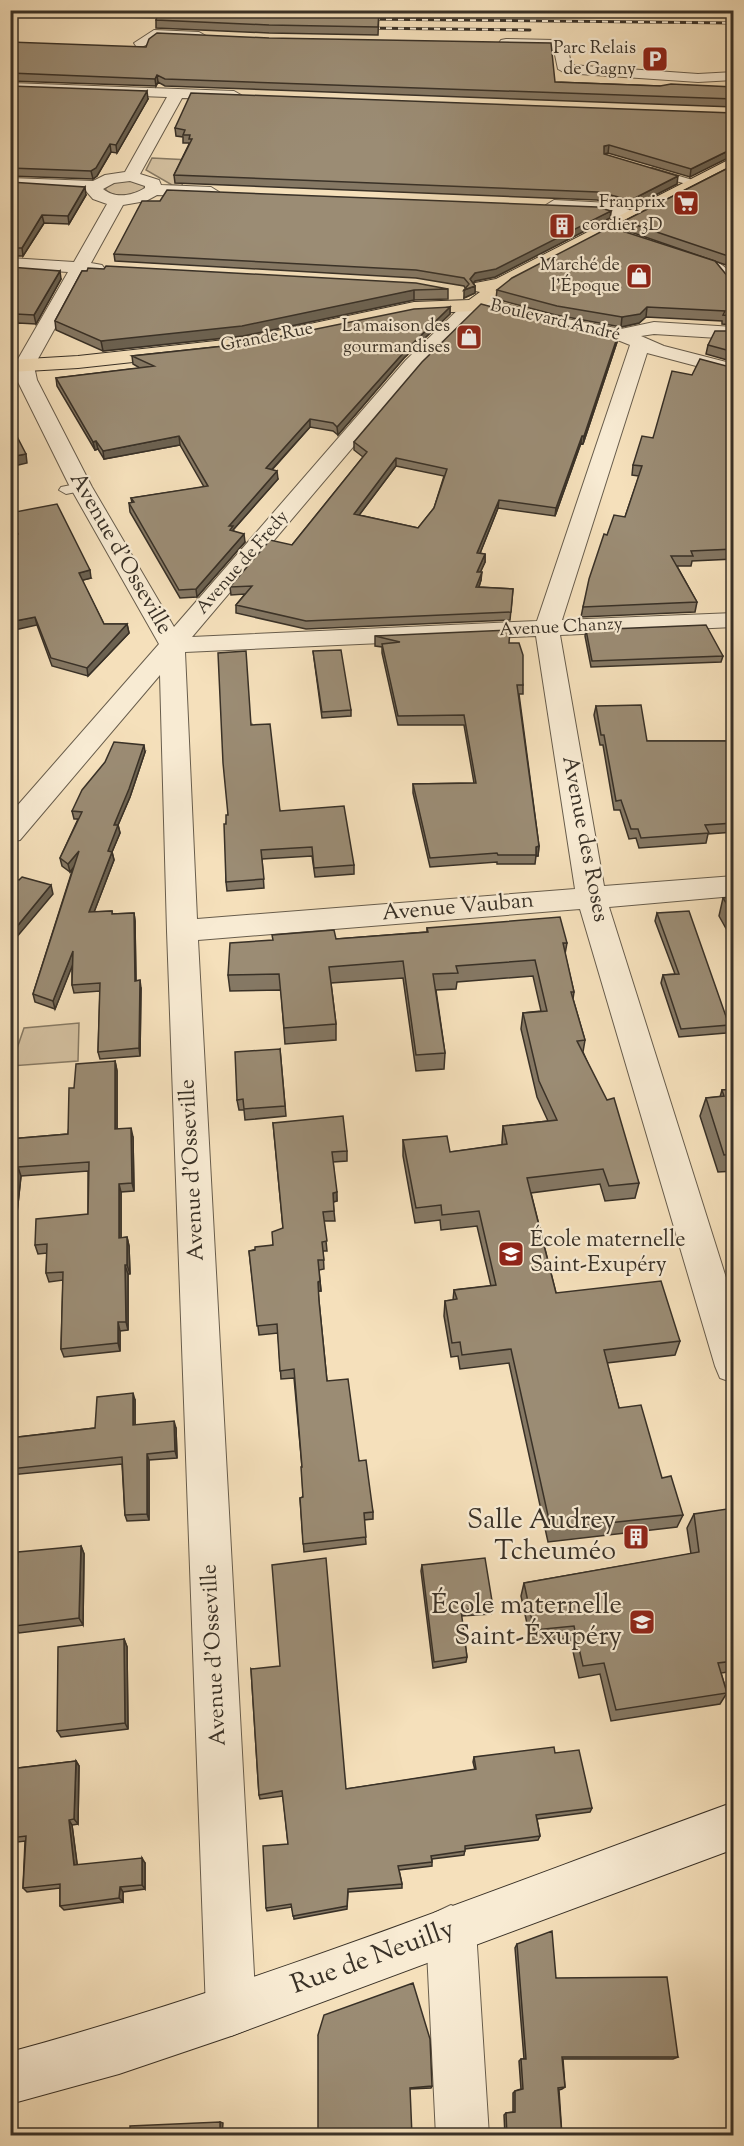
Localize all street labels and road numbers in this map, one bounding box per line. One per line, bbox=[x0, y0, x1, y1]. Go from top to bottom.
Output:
street label: Boulevard André bbox=[487, 293, 623, 349]
street label: Grande Rue bbox=[219, 316, 315, 360]
street label: Avenue d'Osseville bbox=[61, 467, 179, 641]
street label: Avenue de Fredy bbox=[191, 505, 295, 621]
street label: Avenue Chanzy bbox=[499, 612, 624, 644]
street label: Avenue des Roses bbox=[552, 753, 616, 925]
street label: Avenue Vauban bbox=[381, 885, 535, 931]
street label: Avenue d'Osseville bbox=[172, 1078, 214, 1262]
street label: Avenue d'Osseville bbox=[194, 1563, 236, 1747]
street label: Rue de Neuilly bbox=[286, 1910, 460, 2006]

